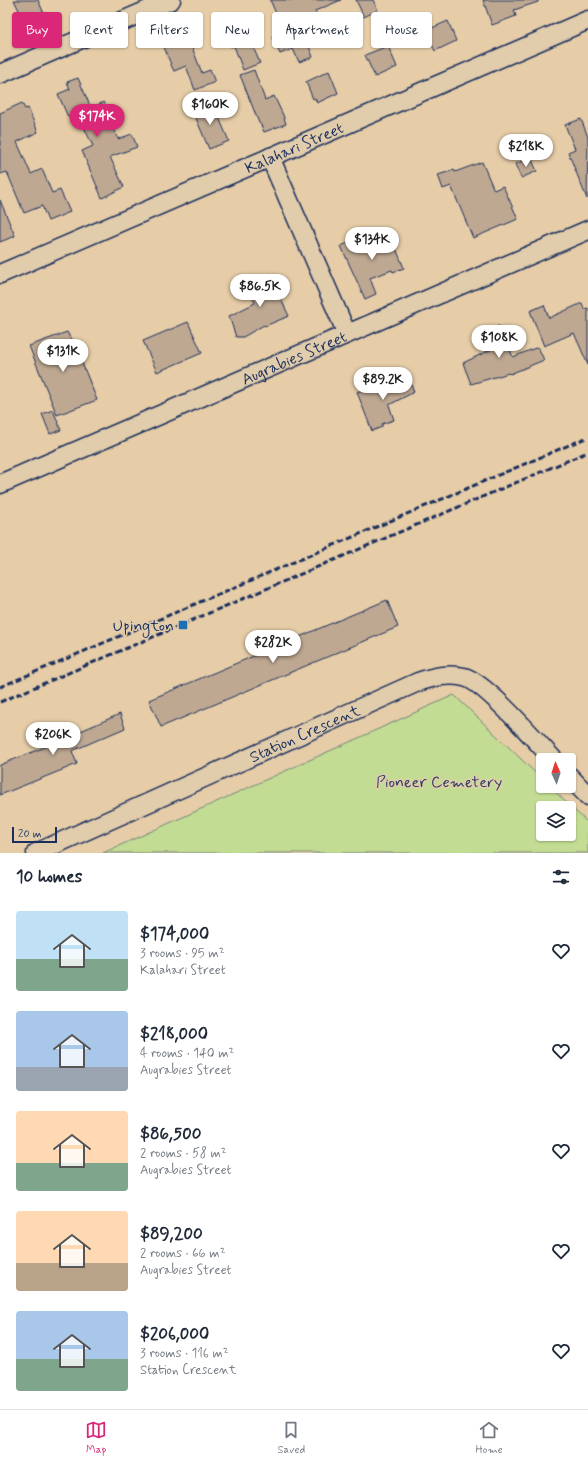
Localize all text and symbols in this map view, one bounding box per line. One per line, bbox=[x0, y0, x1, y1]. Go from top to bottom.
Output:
chip: Buy bbox=[12, 12, 62, 48]
chip: Rent bbox=[70, 12, 128, 48]
chip: Filters bbox=[136, 12, 203, 48]
chip: New bbox=[211, 12, 264, 48]
chip: Apartment bbox=[272, 12, 363, 48]
chip: House bbox=[371, 12, 432, 48]
pin: $160K bbox=[182, 92, 238, 126]
text: $160K bbox=[191, 96, 229, 113]
pin: $174K bbox=[69, 104, 125, 138]
text: $174K bbox=[79, 108, 115, 125]
street label: Kalahari Street bbox=[242, 118, 347, 179]
pin: $218K bbox=[498, 134, 554, 168]
text: $218K bbox=[508, 138, 544, 155]
pin: $134K bbox=[344, 227, 400, 261]
text: $134K bbox=[354, 231, 390, 248]
pin: $86.5K bbox=[227, 274, 293, 308]
text: $86.5K bbox=[239, 278, 281, 295]
pin: $108K bbox=[471, 325, 527, 359]
street label: Augrabies Street bbox=[238, 326, 350, 390]
text: $108K bbox=[480, 329, 518, 346]
pin: $131K bbox=[35, 339, 91, 373]
text: $131K bbox=[46, 343, 80, 360]
pin: $89.2K bbox=[350, 367, 416, 401]
text: $89.2K bbox=[363, 371, 403, 388]
place label: Upington bbox=[113, 616, 174, 638]
marker: Upington bbox=[177, 619, 189, 631]
pin: $282K bbox=[245, 630, 301, 664]
text: $282K bbox=[254, 634, 292, 651]
street label: Station Crescent bbox=[246, 700, 364, 768]
pin: $206K bbox=[25, 722, 81, 756]
text: $206K bbox=[35, 726, 71, 743]
north arrow bbox=[536, 753, 576, 793]
map controls bbox=[536, 753, 576, 841]
park label: Pioneer Cemetery bbox=[376, 772, 502, 793]
button: layers bbox=[536, 801, 576, 841]
scale bar bbox=[12, 825, 57, 844]
text: 20 m bbox=[18, 827, 41, 841]
text: 10 homes bbox=[16, 866, 82, 888]
icon: filters bbox=[550, 866, 572, 888]
text: $174,000 bbox=[140, 923, 209, 945]
icon: home bbox=[48, 927, 96, 975]
icon: heart bbox=[550, 940, 572, 962]
text: 3 rooms · 95 m² bbox=[140, 945, 224, 962]
text: Kalahari Street bbox=[140, 962, 226, 979]
text: $218,000 bbox=[140, 1023, 208, 1045]
icon: home bbox=[48, 1027, 96, 1075]
icon: heart bbox=[550, 1040, 572, 1062]
text: 4 rooms · 140 m² bbox=[140, 1045, 234, 1062]
text: Augrabies Street bbox=[140, 1062, 231, 1079]
text: $86,500 bbox=[140, 1123, 201, 1145]
icon: home bbox=[48, 1127, 96, 1175]
icon: heart bbox=[550, 1140, 572, 1162]
text: 2 rooms · 58 m² bbox=[140, 1145, 227, 1162]
text: Augrabies Street bbox=[140, 1162, 231, 1179]
text: $89,200 bbox=[140, 1223, 203, 1245]
icon: home bbox=[48, 1227, 96, 1275]
icon: heart bbox=[550, 1240, 572, 1262]
text: 2 rooms · 66 m² bbox=[140, 1245, 225, 1262]
text: Augrabies Street bbox=[140, 1262, 231, 1279]
text: $206,000 bbox=[140, 1323, 209, 1345]
icon: home bbox=[48, 1327, 96, 1375]
icon: heart bbox=[550, 1340, 572, 1362]
text: 3 rooms · 116 m² bbox=[140, 1345, 229, 1362]
text: Station Crescent bbox=[140, 1362, 237, 1379]
tab: Map bbox=[85, 1419, 107, 1457]
tab: Saved bbox=[277, 1419, 305, 1457]
tab: Home bbox=[476, 1419, 503, 1457]

